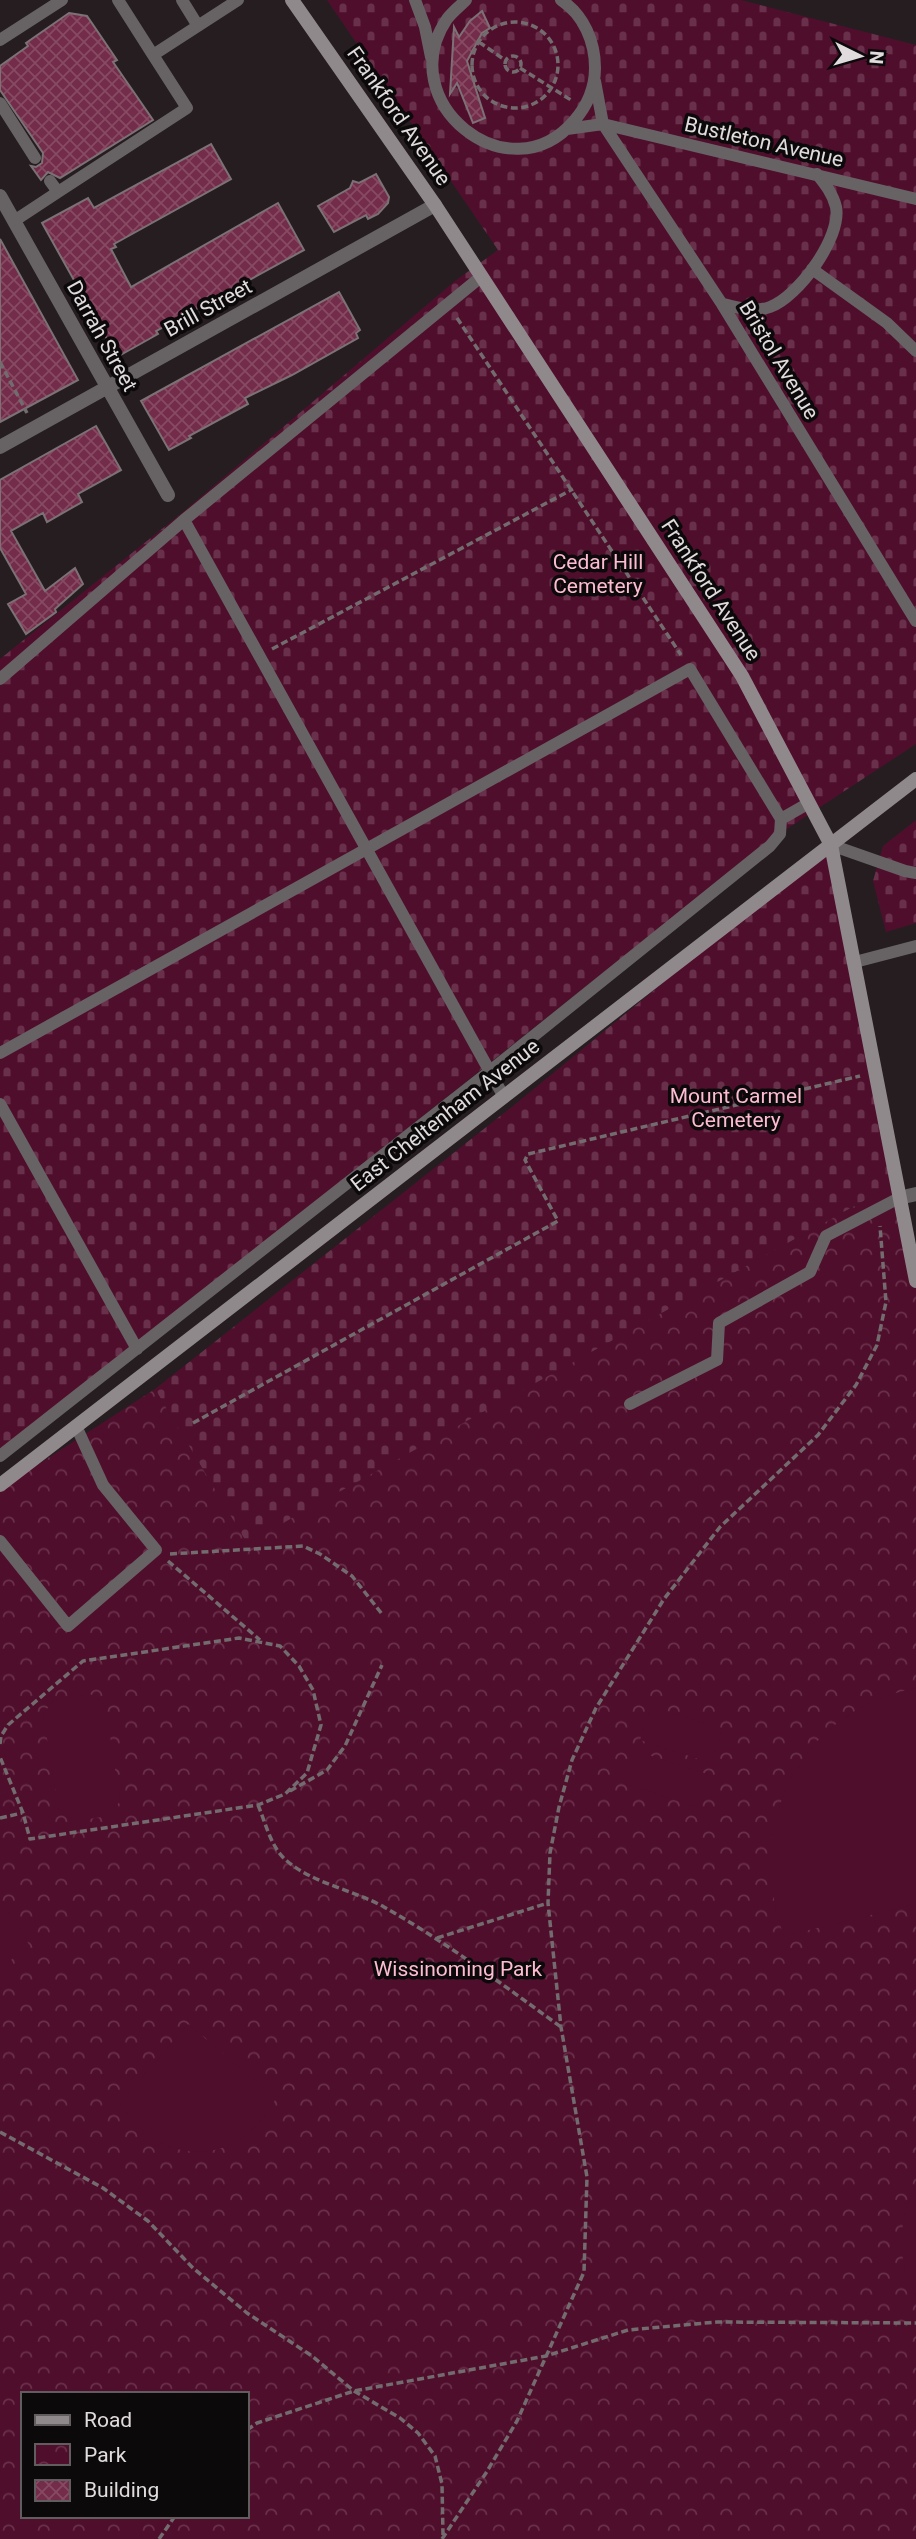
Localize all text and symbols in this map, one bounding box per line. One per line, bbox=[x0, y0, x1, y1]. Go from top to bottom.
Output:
north arrow bbox=[825, 21, 895, 91]
street label: Frankford Avenue bbox=[342, 42, 456, 190]
text: N bbox=[864, 50, 888, 65]
street label: Bustleton Avenue bbox=[682, 112, 846, 172]
street label: Brill Street bbox=[160, 274, 256, 342]
street label: Darrah Street bbox=[62, 277, 142, 396]
street label: Bristol Avenue bbox=[734, 296, 824, 424]
street label: Frankford Avenue bbox=[656, 515, 766, 665]
park label: Cedar Hill Cemetery bbox=[553, 550, 643, 598]
street label: East Cheltenham Avenue bbox=[346, 1034, 544, 1196]
park label: Mount Carmel Cemetery bbox=[670, 1084, 802, 1132]
park label: Wissinoming Park bbox=[374, 1957, 543, 1981]
legend bbox=[21, 2392, 248, 2518]
text: Road bbox=[84, 2408, 132, 2432]
text: Park bbox=[84, 2443, 127, 2467]
text: Building bbox=[84, 2478, 159, 2502]

